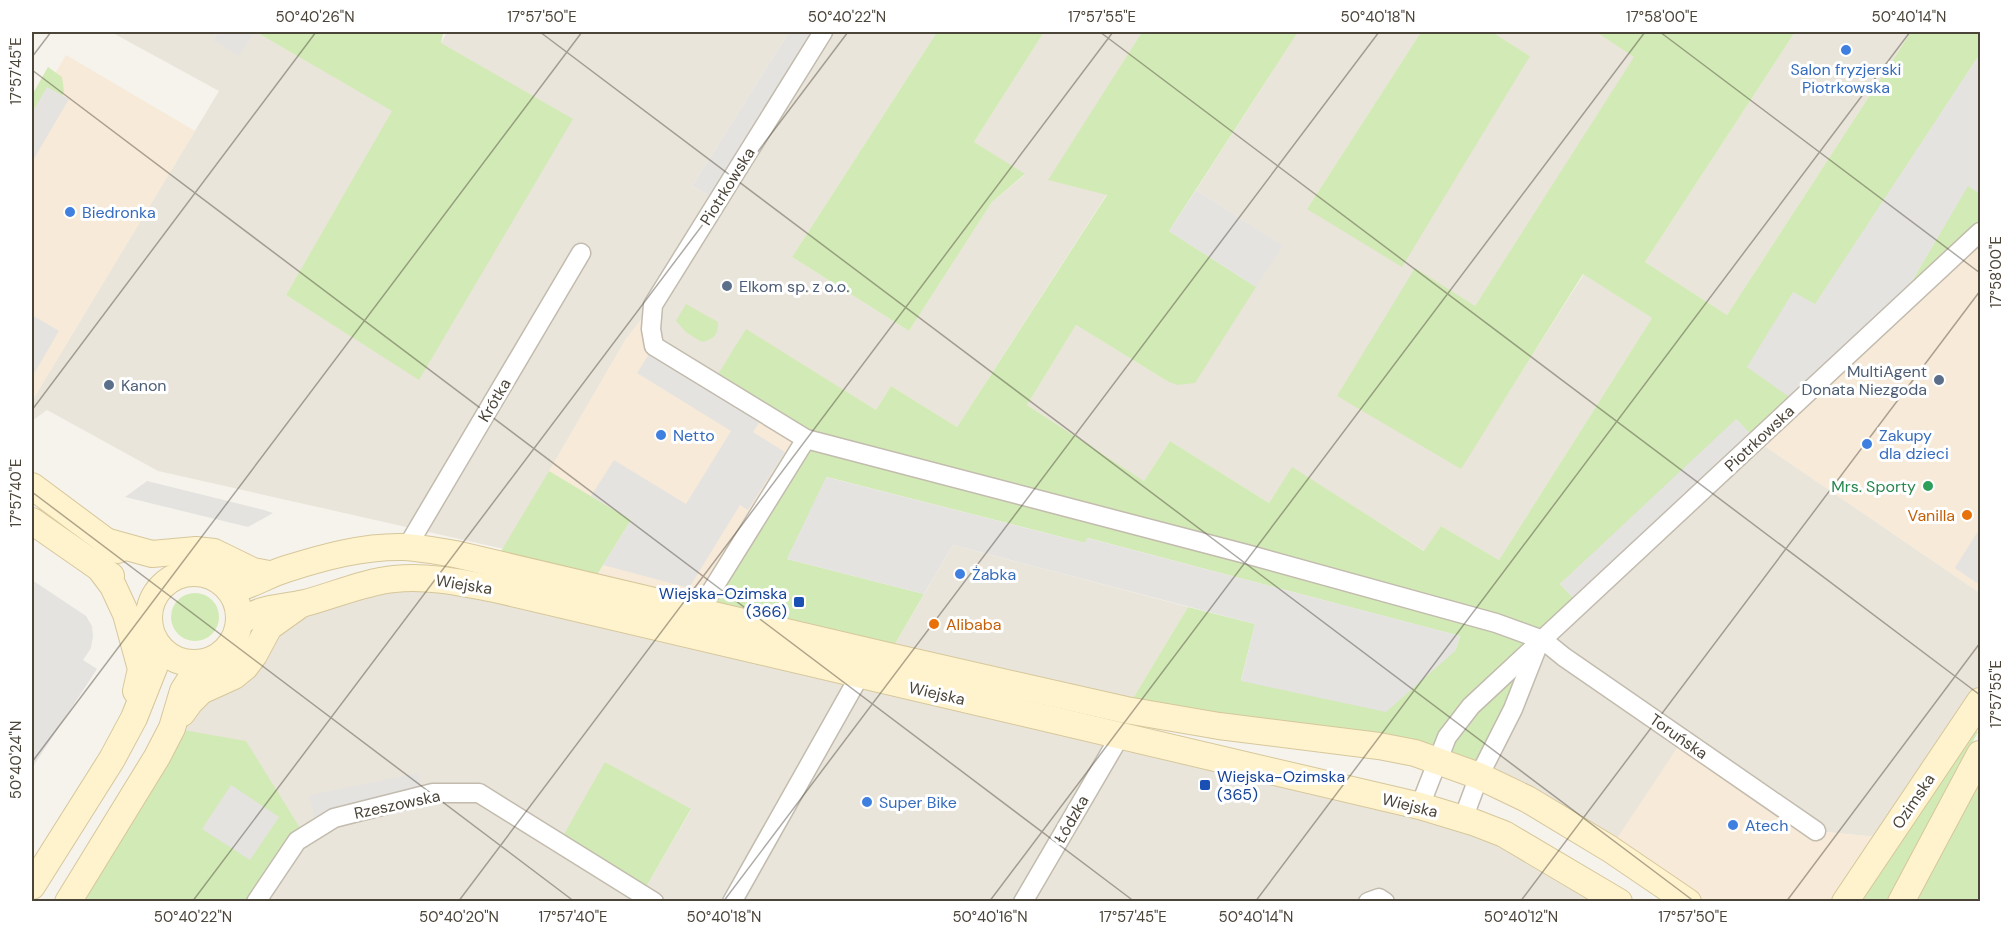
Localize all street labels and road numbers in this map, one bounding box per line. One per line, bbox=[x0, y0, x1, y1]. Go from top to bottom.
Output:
street label: Piotrkowska bbox=[695, 143, 760, 229]
street label: Krótka bbox=[473, 375, 516, 426]
street label: Piotrkowska bbox=[1720, 401, 1799, 476]
street label: Wiejska bbox=[434, 570, 494, 599]
street label: Wiejska bbox=[907, 677, 967, 710]
street label: Toruńska bbox=[1646, 709, 1712, 764]
street label: Ozimska bbox=[1887, 769, 1940, 833]
street label: Rzeszowska bbox=[352, 785, 442, 824]
street label: Wiejska bbox=[1380, 788, 1440, 823]
street label: Łódzka bbox=[1049, 791, 1094, 847]

